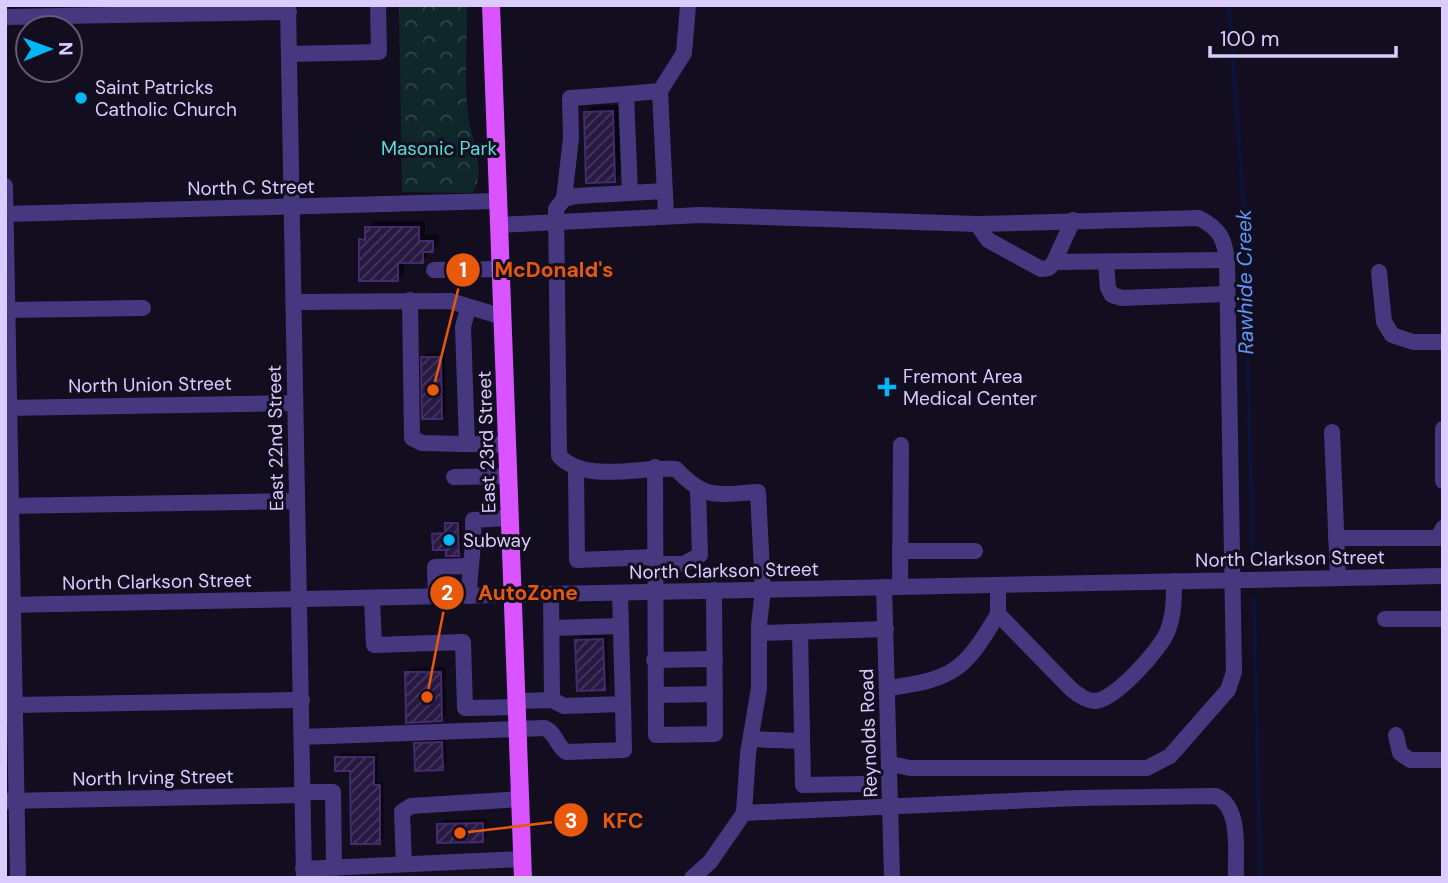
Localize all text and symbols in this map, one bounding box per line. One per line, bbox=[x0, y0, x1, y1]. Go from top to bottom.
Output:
north arrow bbox=[14, 14, 84, 84]
scale bar bbox=[1210, 14, 1396, 58]
text: 100 m bbox=[1220, 25, 1280, 53]
text: N bbox=[53, 42, 78, 56]
place label: Saint Patricks Catholic Church bbox=[95, 75, 237, 122]
marker: Saint Patricks Catholic Church bbox=[73, 90, 89, 106]
park label: Masonic Park bbox=[381, 136, 497, 161]
street label: North C Street bbox=[187, 174, 315, 201]
water label: Rawhide Creek bbox=[1230, 209, 1260, 355]
callout: McDonald's bbox=[446, 249, 628, 291]
text: 1 bbox=[459, 256, 467, 284]
text: McDonald's bbox=[495, 256, 613, 284]
place label: Fremont Area Medical Center bbox=[903, 364, 1037, 411]
street label: East 22nd Street bbox=[262, 365, 289, 511]
street label: East 23rd Street bbox=[472, 370, 501, 514]
street label: North Union Street bbox=[68, 371, 232, 398]
marker: Fremont Area Medical Center bbox=[877, 377, 897, 397]
place label: Subway bbox=[463, 528, 532, 553]
marker: Subway bbox=[441, 532, 457, 548]
street label: North Clarkson Street bbox=[1195, 544, 1385, 573]
street label: North Clarkson Street bbox=[629, 556, 819, 585]
street label: North Clarkson Street bbox=[62, 567, 252, 596]
callout: AutoZone bbox=[429, 572, 592, 614]
text: 2 bbox=[441, 579, 453, 607]
text: AutoZone bbox=[478, 579, 578, 607]
street label: Reynolds Road bbox=[854, 668, 883, 798]
street label: North Irving Street bbox=[72, 764, 234, 791]
callout: KFC bbox=[554, 799, 658, 841]
text: 3 bbox=[565, 807, 577, 835]
text: KFC bbox=[603, 807, 643, 835]

